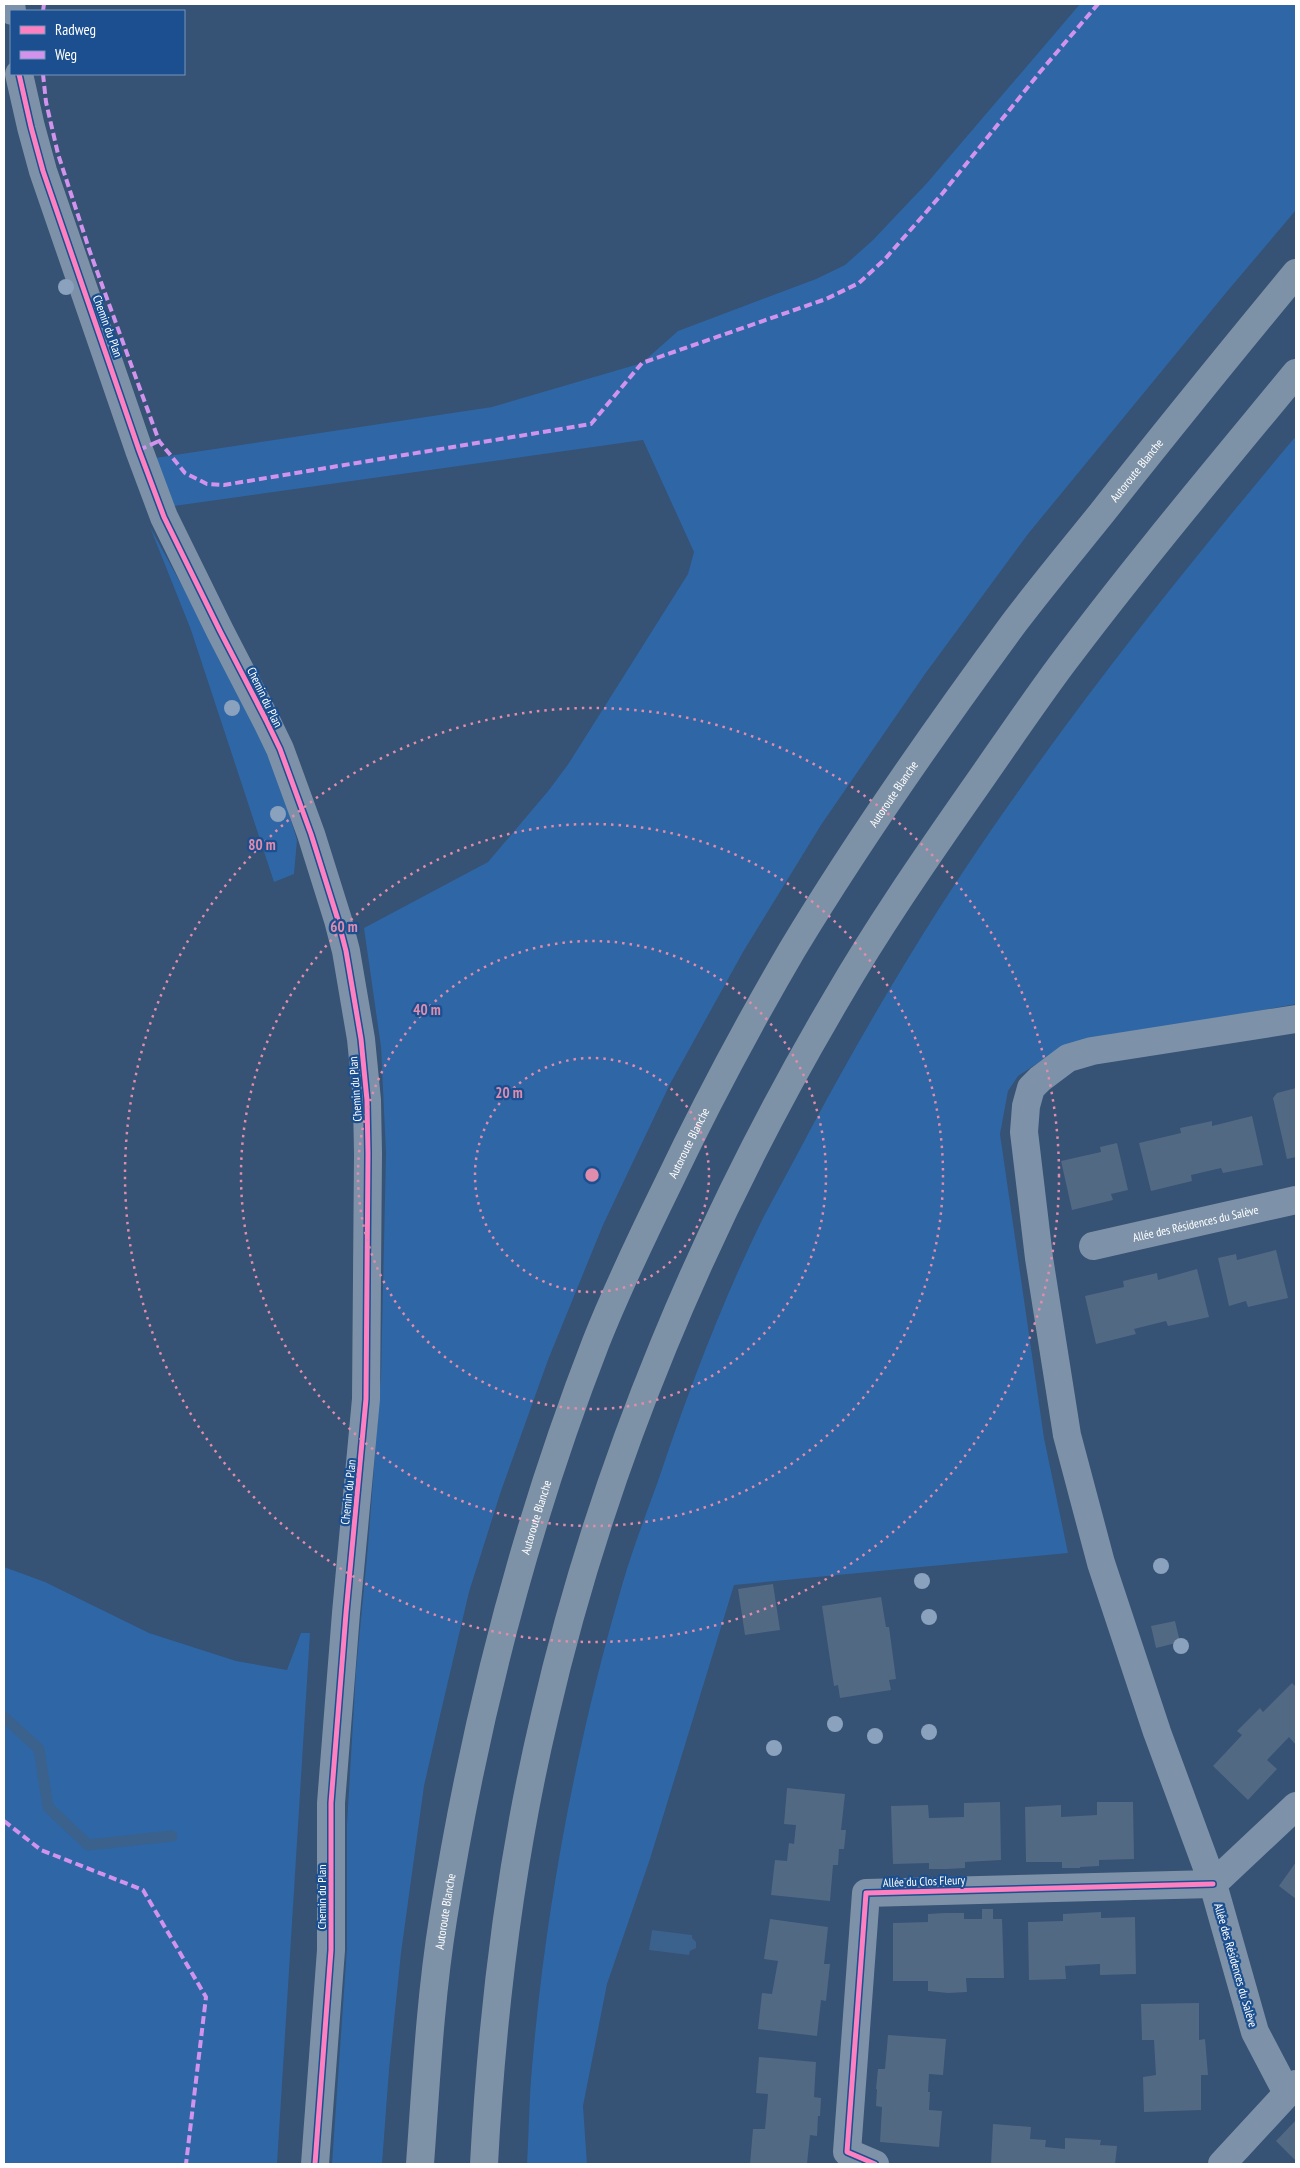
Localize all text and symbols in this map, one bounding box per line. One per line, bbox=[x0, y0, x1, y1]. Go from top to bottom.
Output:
legend bbox=[10, 10, 185, 75]
text: Radweg bbox=[55, 20, 96, 39]
text: Weg bbox=[55, 45, 77, 64]
street label: Chemin du Plan bbox=[90, 293, 126, 359]
street label: Autoroute Blanche bbox=[1106, 435, 1166, 505]
street label: Chemin du Plan bbox=[244, 664, 286, 730]
street label: Autoroute Blanche bbox=[865, 757, 921, 829]
text: 80 m bbox=[248, 835, 276, 854]
text: 60 m bbox=[330, 917, 358, 936]
text: 40 m bbox=[413, 1000, 441, 1019]
street label: Chemin du Plan bbox=[345, 1056, 365, 1122]
text: 20 m bbox=[495, 1083, 523, 1102]
street label: Autoroute Blanche bbox=[665, 1105, 712, 1180]
centre of rings bbox=[583, 1166, 601, 1184]
street label: Allée des Résidences du Salève bbox=[1131, 1201, 1260, 1244]
street label: Chemin du Plan bbox=[337, 1459, 359, 1525]
street label: Autoroute Blanche bbox=[517, 1478, 554, 1556]
street label: Chemin du Plan bbox=[314, 1864, 329, 1930]
street label: Autoroute Blanche bbox=[431, 1872, 458, 1950]
street label: Allée du Clos Fleury bbox=[883, 1872, 966, 1890]
street label: Allée des Résidences du Salève bbox=[1211, 1901, 1261, 2029]

